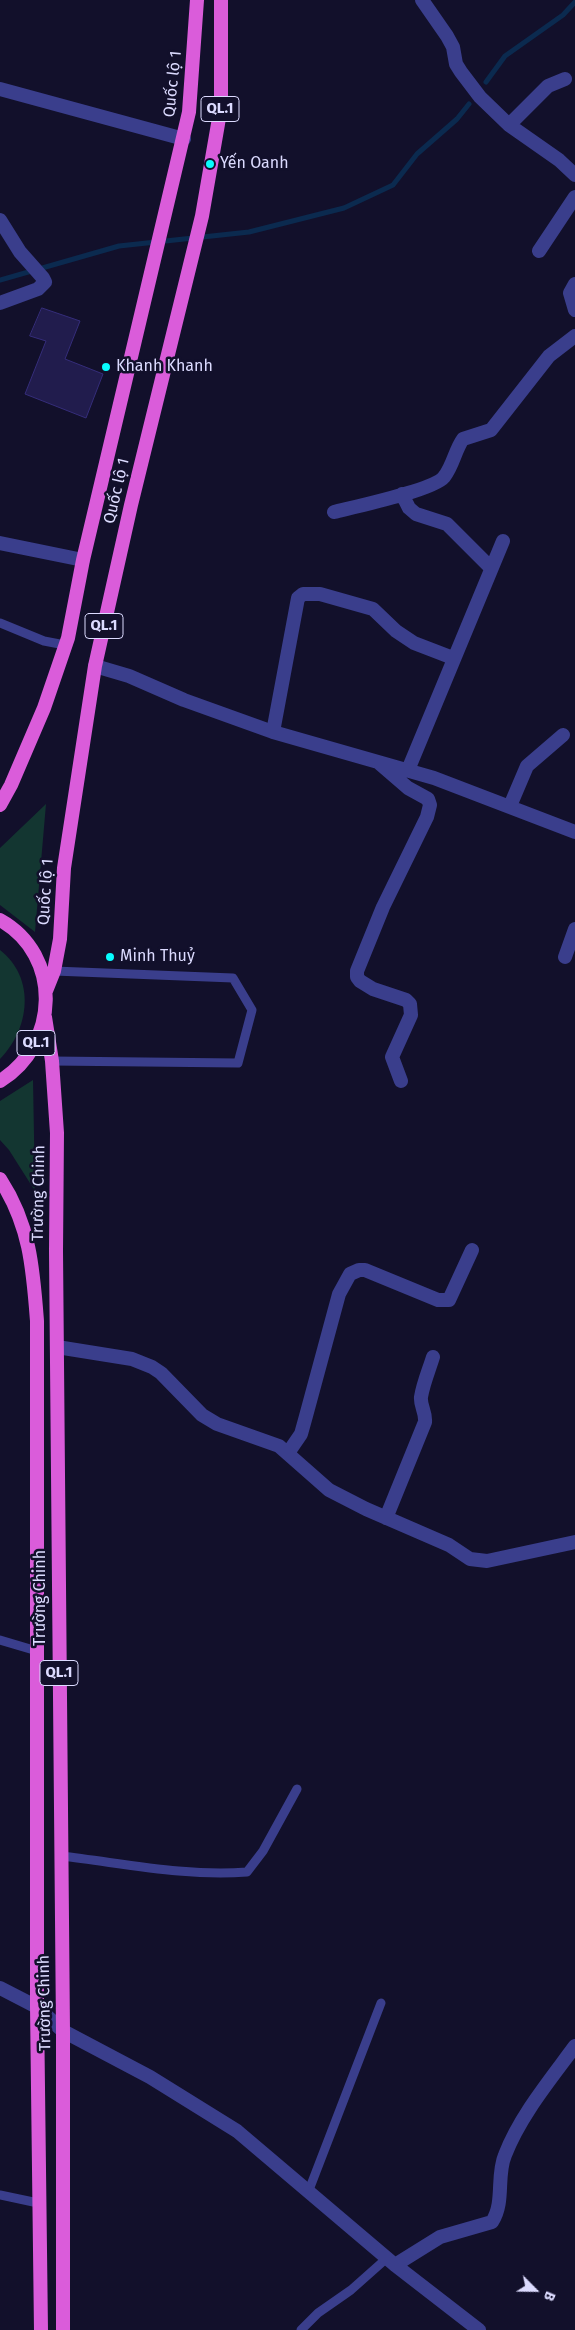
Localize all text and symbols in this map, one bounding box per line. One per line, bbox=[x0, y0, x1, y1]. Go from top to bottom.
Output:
street label: Quốc lộ 1 bbox=[160, 50, 186, 118]
road number: QL.1 bbox=[201, 96, 239, 122]
place label: Yến Oanh bbox=[220, 154, 289, 174]
marker: Yến Oanh bbox=[204, 158, 216, 170]
place label: Khanh Khanh bbox=[116, 357, 213, 377]
marker: Khanh Khanh bbox=[100, 361, 112, 373]
street label: Quốc lộ 1 bbox=[100, 456, 134, 526]
road number: QL.1 bbox=[85, 614, 123, 638]
street label: Quốc lộ 1 bbox=[34, 858, 58, 926]
place label: Minh Thuỷ bbox=[120, 947, 195, 967]
marker: Minh Thuỷ bbox=[104, 951, 116, 963]
road number: QL.1 bbox=[17, 1030, 55, 1056]
street label: Trường Chinh bbox=[29, 1145, 49, 1241]
street label: Trường Chinh bbox=[31, 1550, 51, 1646]
road number: QL.1 bbox=[40, 1660, 78, 1686]
street label: Trường Chinh bbox=[35, 1955, 55, 2051]
north arrow bbox=[510, 2265, 560, 2315]
text: B bbox=[540, 2289, 559, 2303]

